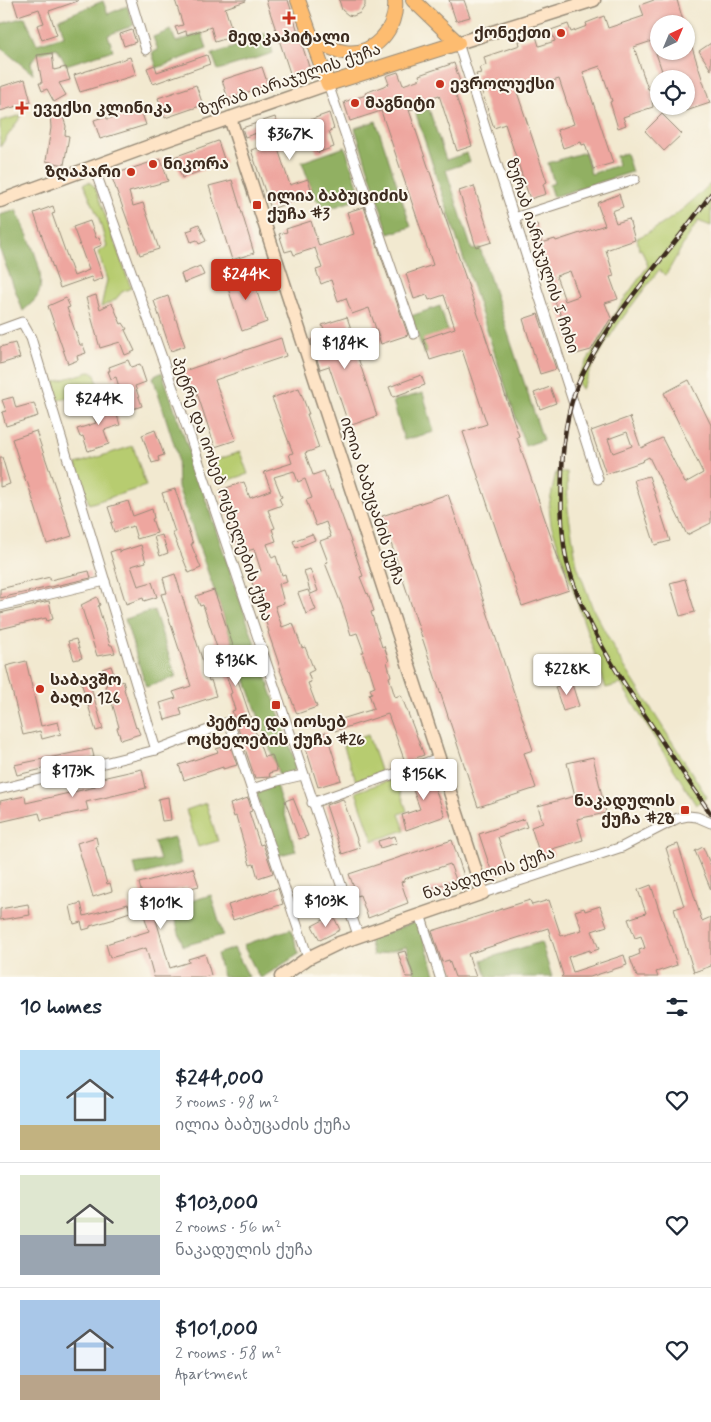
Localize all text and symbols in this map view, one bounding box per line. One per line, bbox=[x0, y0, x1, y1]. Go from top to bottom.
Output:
marker: მედკაპიტალი bbox=[282, 11, 296, 25]
north arrow bbox=[650, 15, 695, 60]
map controls bbox=[650, 15, 695, 115]
place label: ქონექთი bbox=[474, 23, 551, 44]
place label: მედკაპიტალი bbox=[228, 27, 350, 48]
marker: ქონექთი bbox=[555, 27, 567, 39]
street label: ზურაბ იარაჯულის ქუჩა bbox=[196, 39, 384, 121]
button: locate bbox=[650, 70, 695, 115]
place label: ევროლუქსი bbox=[450, 74, 555, 95]
marker: ევროლუქსი bbox=[434, 78, 446, 90]
place label: მაგნიტი bbox=[365, 93, 435, 114]
marker: მაგნიტი bbox=[349, 97, 361, 109]
place label: ევექსი კლინიკა bbox=[33, 98, 172, 119]
marker: ევექსი კლინიკა bbox=[15, 101, 29, 115]
pin: $367K bbox=[255, 119, 325, 161]
text: $367K bbox=[267, 124, 313, 145]
place label: ნიკორა bbox=[163, 154, 229, 175]
street label: ზურაბ იარაჯულის I ჩიხი bbox=[501, 156, 583, 356]
marker: ნიკორა bbox=[147, 158, 159, 170]
place label: ზღაპარი bbox=[45, 162, 121, 183]
marker: ზღაპარი bbox=[125, 166, 137, 178]
place label: ილია ბაბუციძის ქუჩა #3 bbox=[267, 186, 408, 225]
marker: ილია ბაბუციძის ქუჩა #3 bbox=[251, 199, 263, 211]
pin: $244K bbox=[211, 258, 281, 301]
text: $244K bbox=[222, 264, 270, 285]
pin: $184K bbox=[310, 328, 380, 370]
text: $184K bbox=[322, 333, 368, 354]
street label: პეტრე და იოსებ ოცხელების ქუჩა bbox=[167, 354, 277, 624]
pin: $244K bbox=[64, 384, 134, 426]
text: $244K bbox=[75, 389, 123, 410]
street label: ილია ბაბუცაძის ქუჩა bbox=[335, 414, 409, 588]
pin: $136K bbox=[201, 644, 271, 687]
text: $136K bbox=[215, 650, 257, 671]
pin: $228K bbox=[532, 654, 602, 696]
text: $228K bbox=[544, 659, 590, 680]
place label: საბავშო ბაღი 126 bbox=[50, 670, 122, 709]
marker: საბავშო ბაღი 126 bbox=[34, 683, 46, 695]
marker: პეტრე და იოსებ ოცხელების ქუჩა #26 bbox=[270, 699, 282, 711]
place label: პეტრე და იოსებ ოცხელების ქუჩა #26 bbox=[187, 712, 365, 751]
pin: $173K bbox=[38, 756, 108, 798]
pin: $156K bbox=[389, 758, 459, 801]
text: $173K bbox=[52, 761, 94, 782]
text: $156K bbox=[402, 764, 446, 785]
place label: ნაკადულის ქუჩა #2ზ bbox=[574, 791, 675, 830]
marker: ნაკადულის ქუჩა #2ზ bbox=[679, 804, 691, 816]
street label: ნაკადულის ქუჩა bbox=[420, 843, 558, 905]
pin: $103K bbox=[291, 886, 361, 928]
pin: $101K bbox=[126, 888, 196, 930]
text: $103K bbox=[304, 891, 348, 912]
text: $101K bbox=[139, 893, 183, 914]
text: 10 homes bbox=[20, 993, 102, 1021]
icon: filters bbox=[663, 993, 691, 1021]
text: $244,000 bbox=[175, 1064, 264, 1092]
icon: home bbox=[60, 1070, 120, 1130]
icon: heart bbox=[663, 1086, 691, 1114]
text: 3 rooms · 98 m² bbox=[175, 1092, 279, 1113]
text: ილია ბაბუცაძის ქუჩა bbox=[175, 1115, 351, 1136]
text: $103,000 bbox=[175, 1189, 258, 1217]
icon: home bbox=[60, 1195, 120, 1255]
icon: heart bbox=[663, 1211, 691, 1239]
text: 2 rooms · 56 m² bbox=[175, 1217, 282, 1238]
text: ნაკადულის ქუჩა bbox=[175, 1240, 313, 1261]
text: $101,000 bbox=[175, 1315, 258, 1343]
icon: home bbox=[60, 1320, 120, 1380]
icon: heart bbox=[663, 1336, 691, 1364]
text: 2 rooms · 58 m² bbox=[175, 1343, 281, 1364]
text: Apartment bbox=[175, 1364, 248, 1385]

